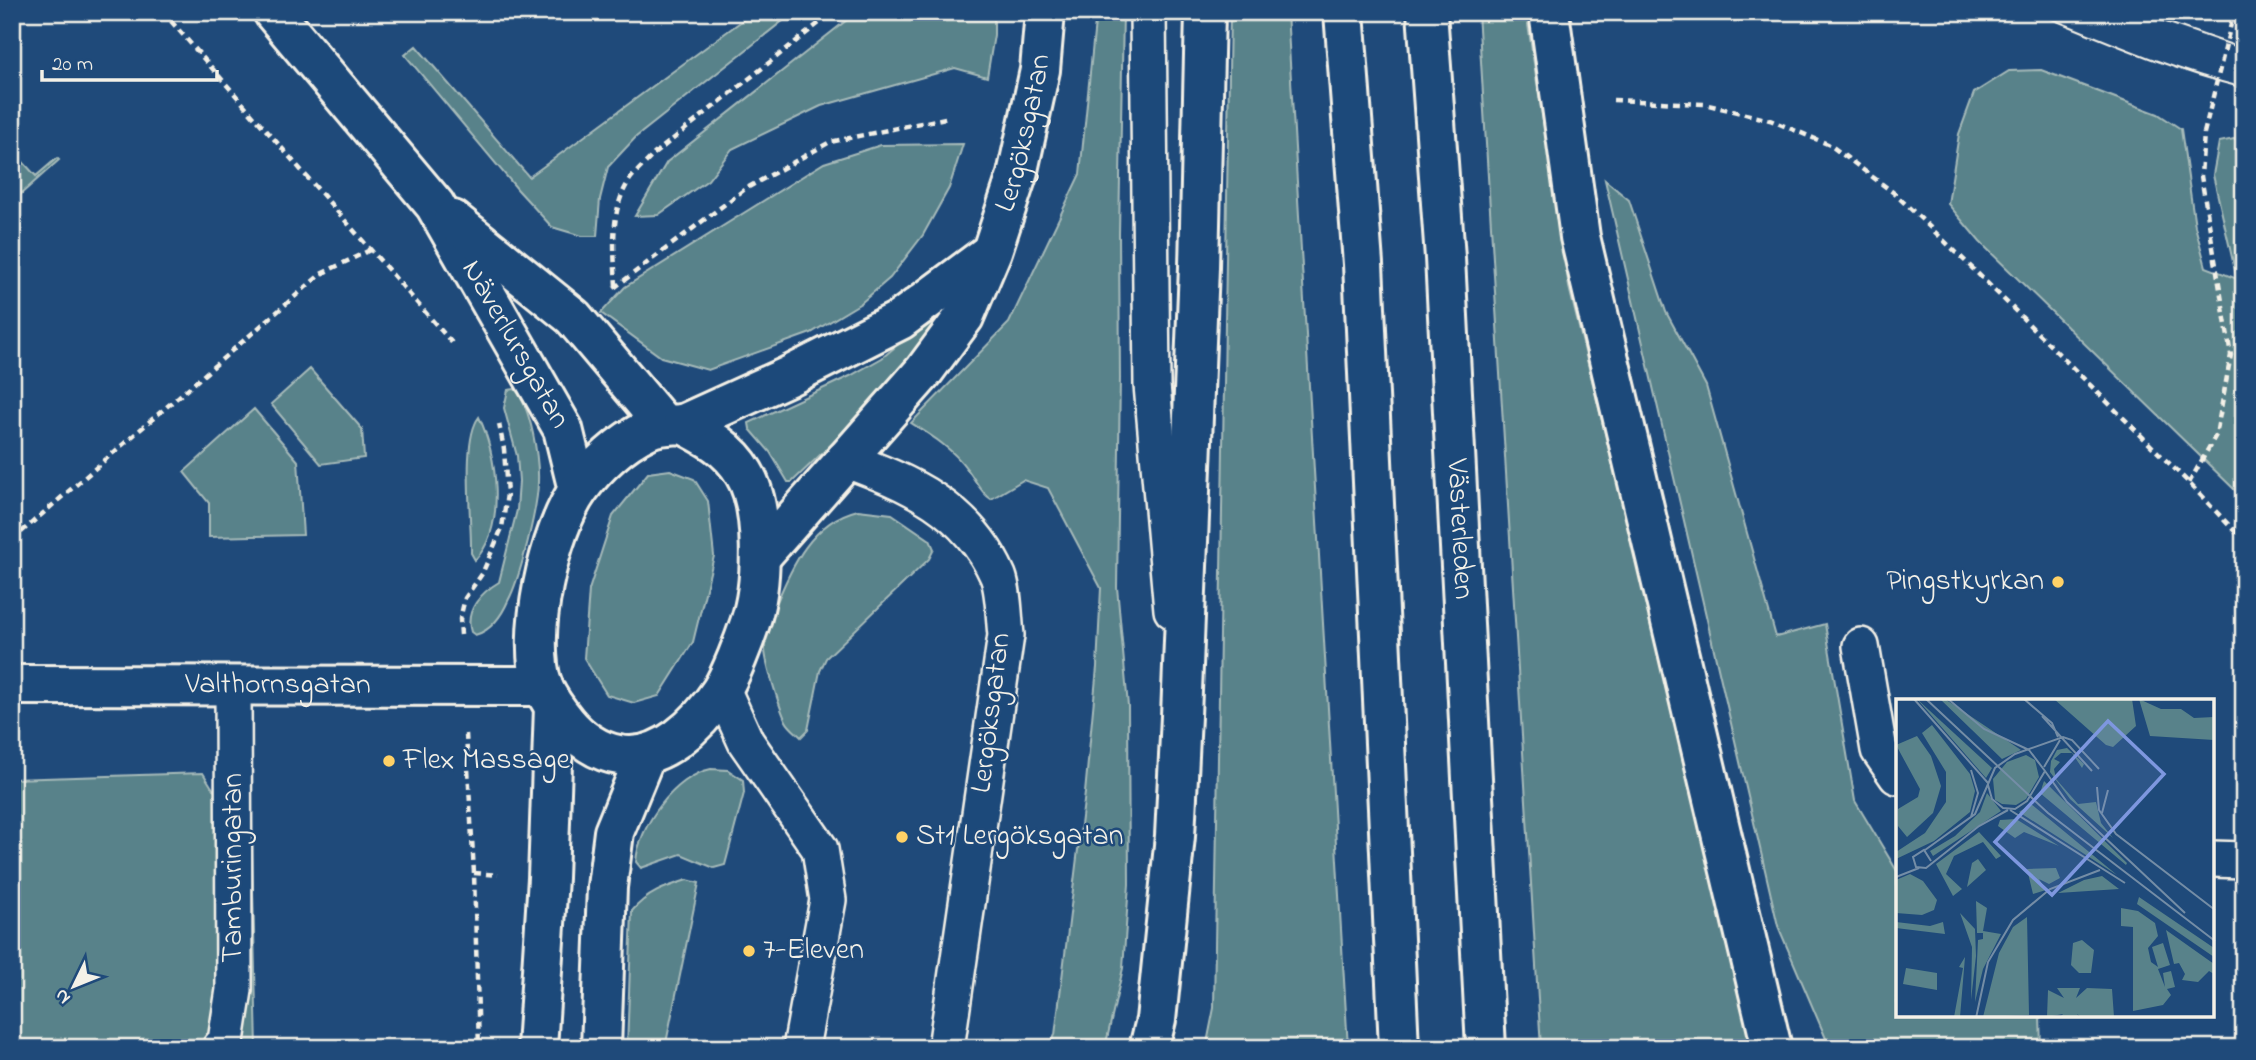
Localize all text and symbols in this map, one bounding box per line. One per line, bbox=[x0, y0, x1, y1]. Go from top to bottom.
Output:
scale bar bbox=[42, 38, 217, 82]
text: 20 m bbox=[52, 50, 93, 80]
street label: Lergöksgatan bbox=[984, 52, 1063, 218]
street label: Näverlursgatan bbox=[449, 252, 581, 437]
street label: Västerleden bbox=[1433, 456, 1485, 601]
place label: Pingstkyrkan bbox=[1886, 560, 2044, 604]
marker: Pingstkyrkan bbox=[2050, 574, 2066, 590]
street label: Lergöksgatan bbox=[960, 630, 1024, 796]
street label: Valthornsgatan bbox=[184, 663, 371, 708]
inset map bbox=[1896, 699, 2214, 1018]
place label: Flex Massage bbox=[402, 739, 571, 783]
marker: Flex Massage bbox=[381, 753, 397, 769]
street label: Tamburingatan bbox=[212, 773, 256, 963]
place label: St1 Lergöksgatan bbox=[916, 815, 1124, 859]
marker: St1 Lergöksgatan bbox=[894, 829, 910, 845]
place label: 7-Eleven bbox=[763, 929, 864, 973]
marker: 7-Eleven bbox=[741, 943, 757, 959]
north arrow bbox=[38, 951, 108, 1021]
text: N bbox=[49, 982, 78, 1010]

